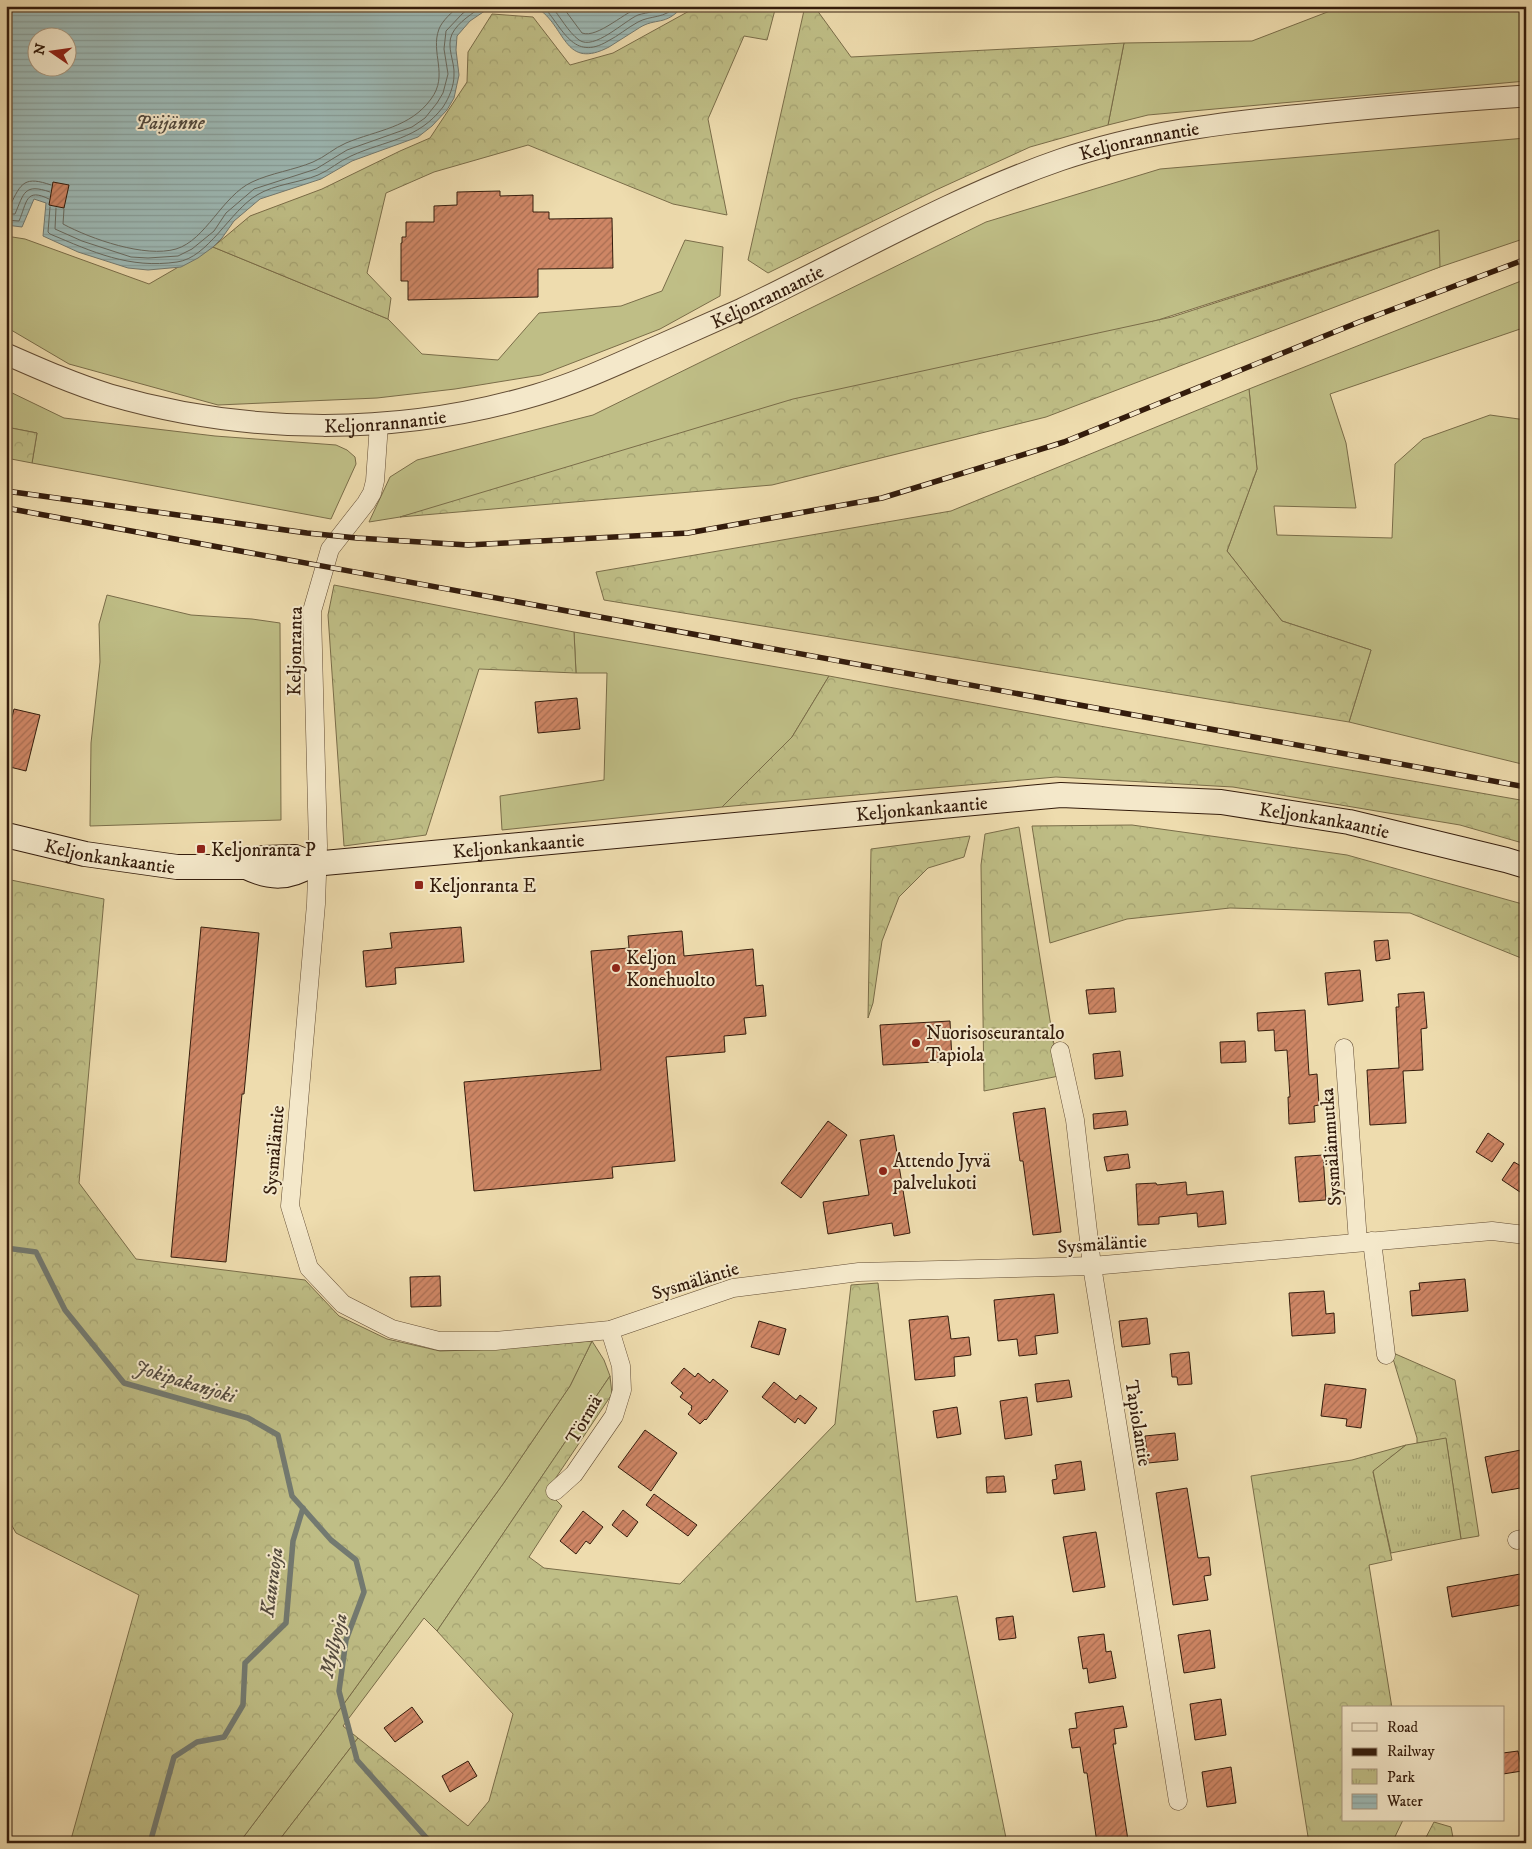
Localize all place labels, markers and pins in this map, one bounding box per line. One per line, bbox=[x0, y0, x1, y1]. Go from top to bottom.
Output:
place label: Keljonranta P bbox=[211, 839, 316, 862]
marker: Keljonranta P bbox=[195, 843, 207, 855]
place label: Keljonranta E bbox=[429, 875, 536, 898]
marker: Keljonranta E bbox=[413, 879, 425, 891]
place label: Keljon Konehuolto bbox=[626, 947, 715, 992]
marker: Keljon Konehuolto bbox=[610, 962, 622, 974]
place label: Nuorisoseurantalo Tapiola bbox=[926, 1022, 1064, 1067]
marker: Nuorisoseurantalo Tapiola bbox=[910, 1037, 922, 1049]
place label: Attendo Jyvä palvelukoti bbox=[892, 1150, 990, 1195]
marker: Attendo Jyvä palvelukoti bbox=[877, 1165, 889, 1177]

